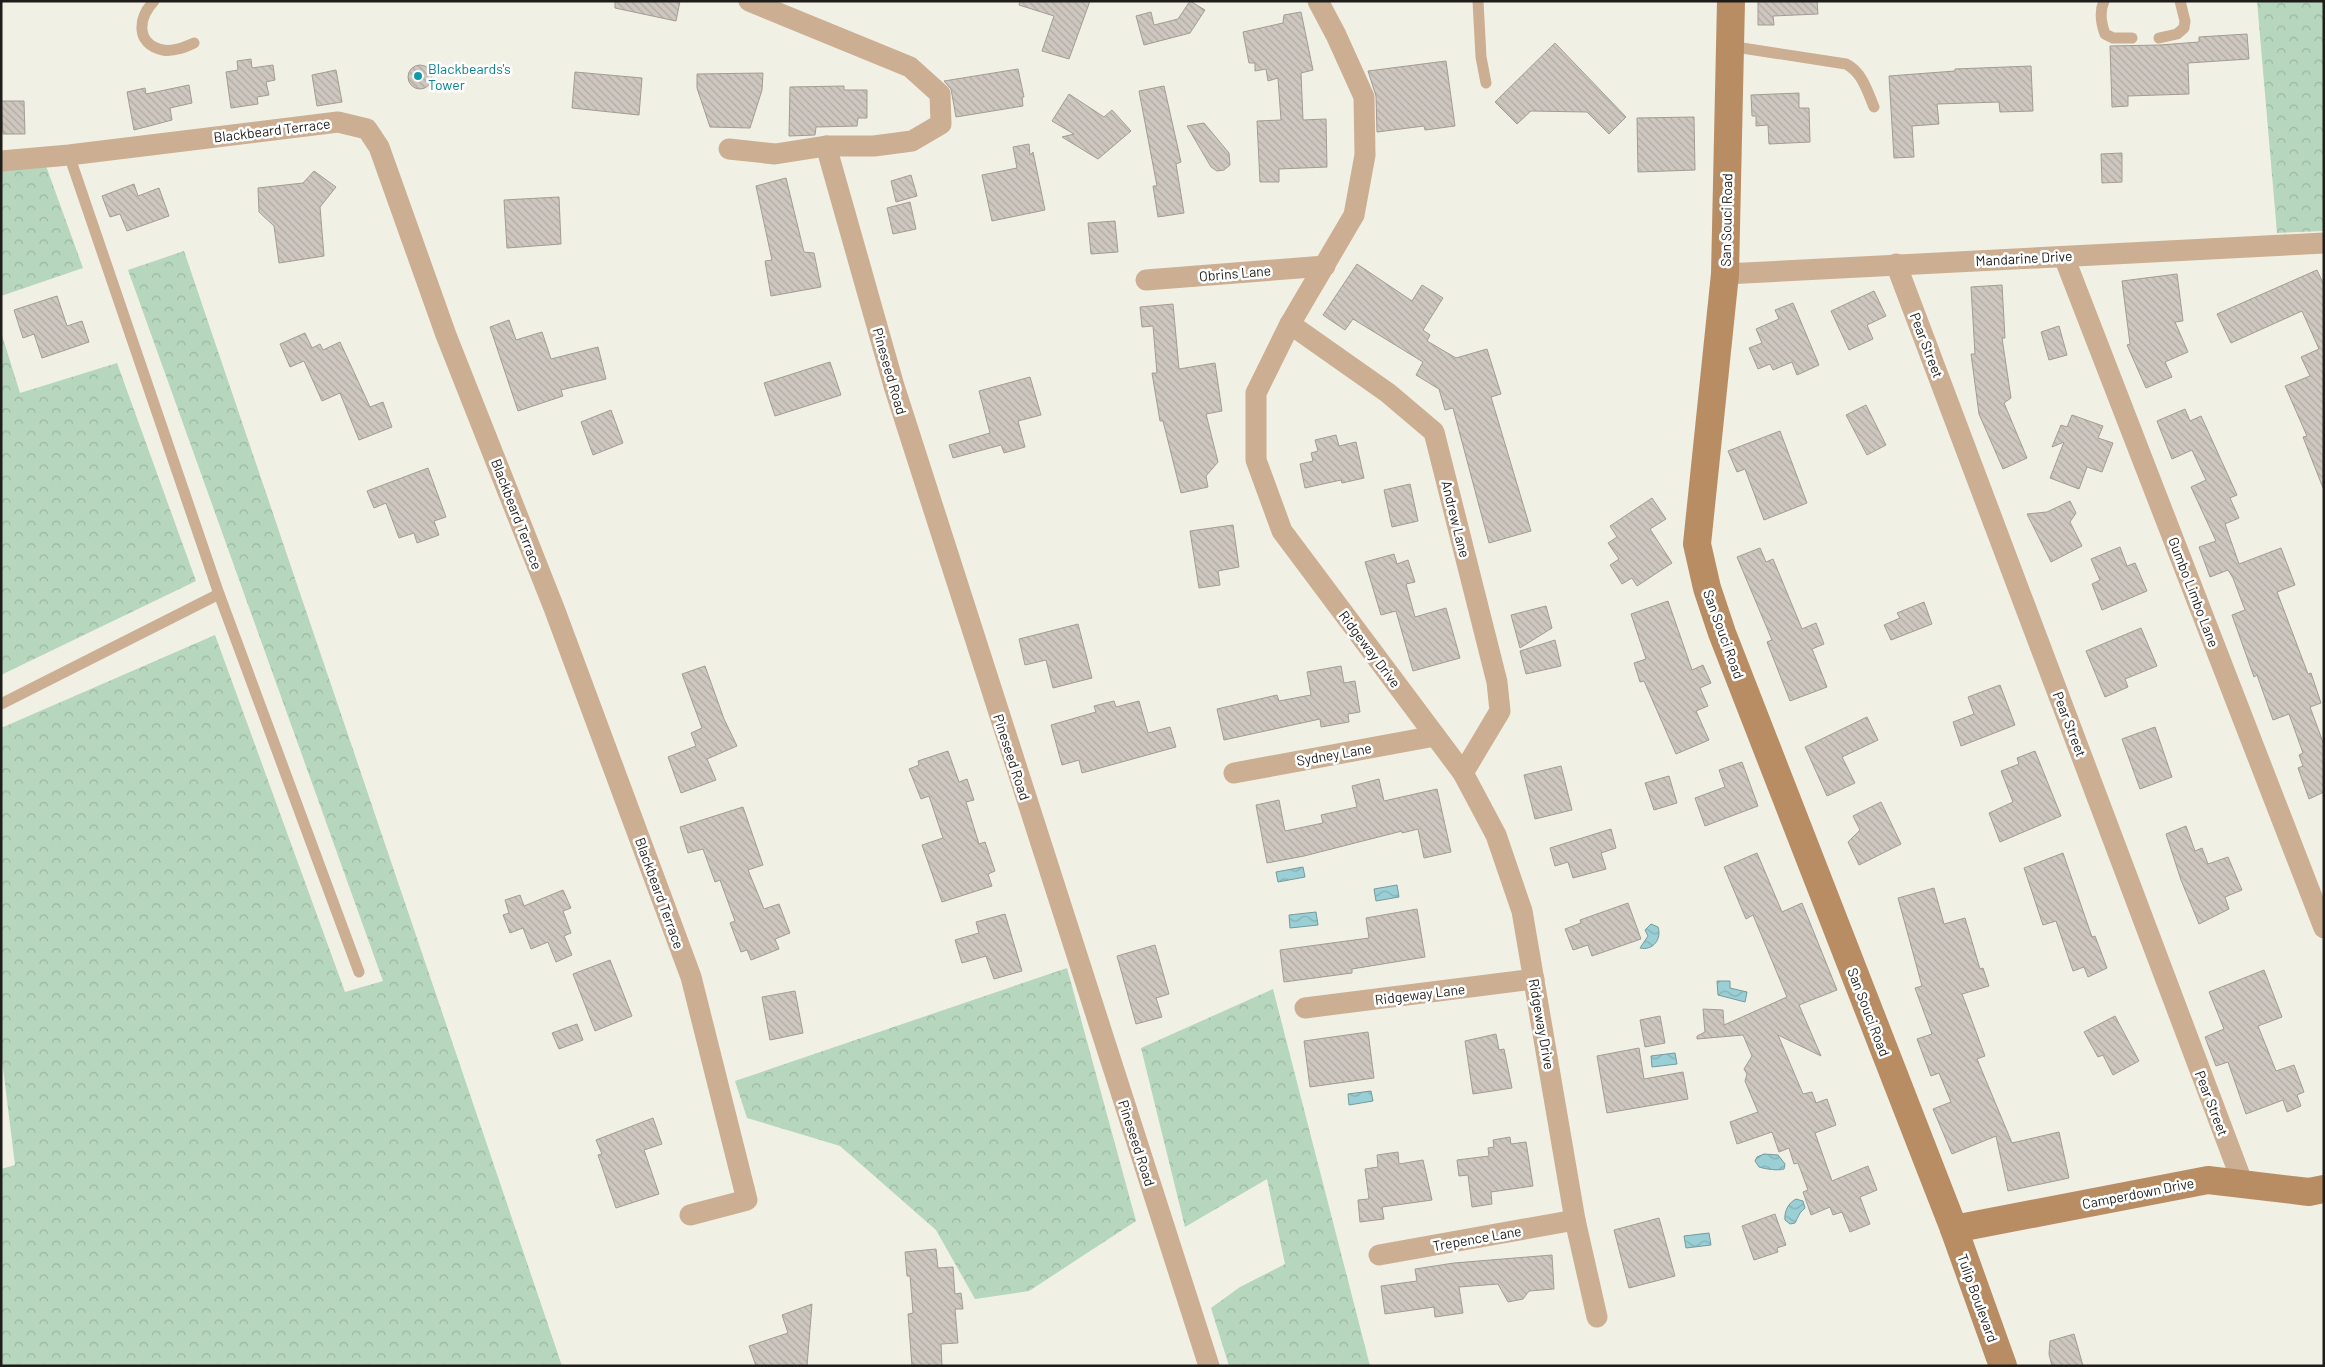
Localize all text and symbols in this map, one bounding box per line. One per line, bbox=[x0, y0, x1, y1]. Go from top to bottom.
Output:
place label: Blackbeards's Tower bbox=[428, 60, 511, 93]
marker: Blackbeards's Tower bbox=[412, 70, 424, 82]
street label: Blackbeard Terrace bbox=[213, 114, 331, 146]
street label: San Souci Road bbox=[1717, 173, 1735, 267]
street label: Mandarine Drive bbox=[1975, 247, 2073, 269]
street label: Obrins Lane bbox=[1198, 261, 1272, 285]
street label: Pear Street bbox=[1907, 310, 1947, 380]
street label: Pineseed Road bbox=[869, 326, 911, 416]
street label: Blackbeard Terrace bbox=[488, 456, 546, 572]
street label: Andrew Lane bbox=[1438, 479, 1474, 559]
street label: Gumbo Limbo Lane bbox=[2165, 534, 2223, 650]
street label: San Souci Road bbox=[1700, 587, 1748, 681]
street label: Ridgeway Drive bbox=[1336, 607, 1404, 691]
street label: Pear Street bbox=[2050, 689, 2090, 759]
street label: Pineseed Road bbox=[990, 712, 1034, 802]
street label: Sydney Lane bbox=[1295, 739, 1373, 769]
street label: Blackbeard Terrace bbox=[632, 835, 688, 951]
street label: San Souci Road bbox=[1844, 965, 1894, 1059]
street label: Ridgeway Drive bbox=[1526, 977, 1558, 1071]
street label: Ridgeway Lane bbox=[1374, 980, 1466, 1008]
street label: Pear Street bbox=[2192, 1068, 2232, 1138]
street label: Pineseed Road bbox=[1115, 1098, 1159, 1188]
street label: Camperdown Drive bbox=[2080, 1174, 2196, 1212]
street label: Trepence Lane bbox=[1431, 1222, 1523, 1254]
street label: Tulip Boulevard bbox=[1954, 1251, 2002, 1345]

